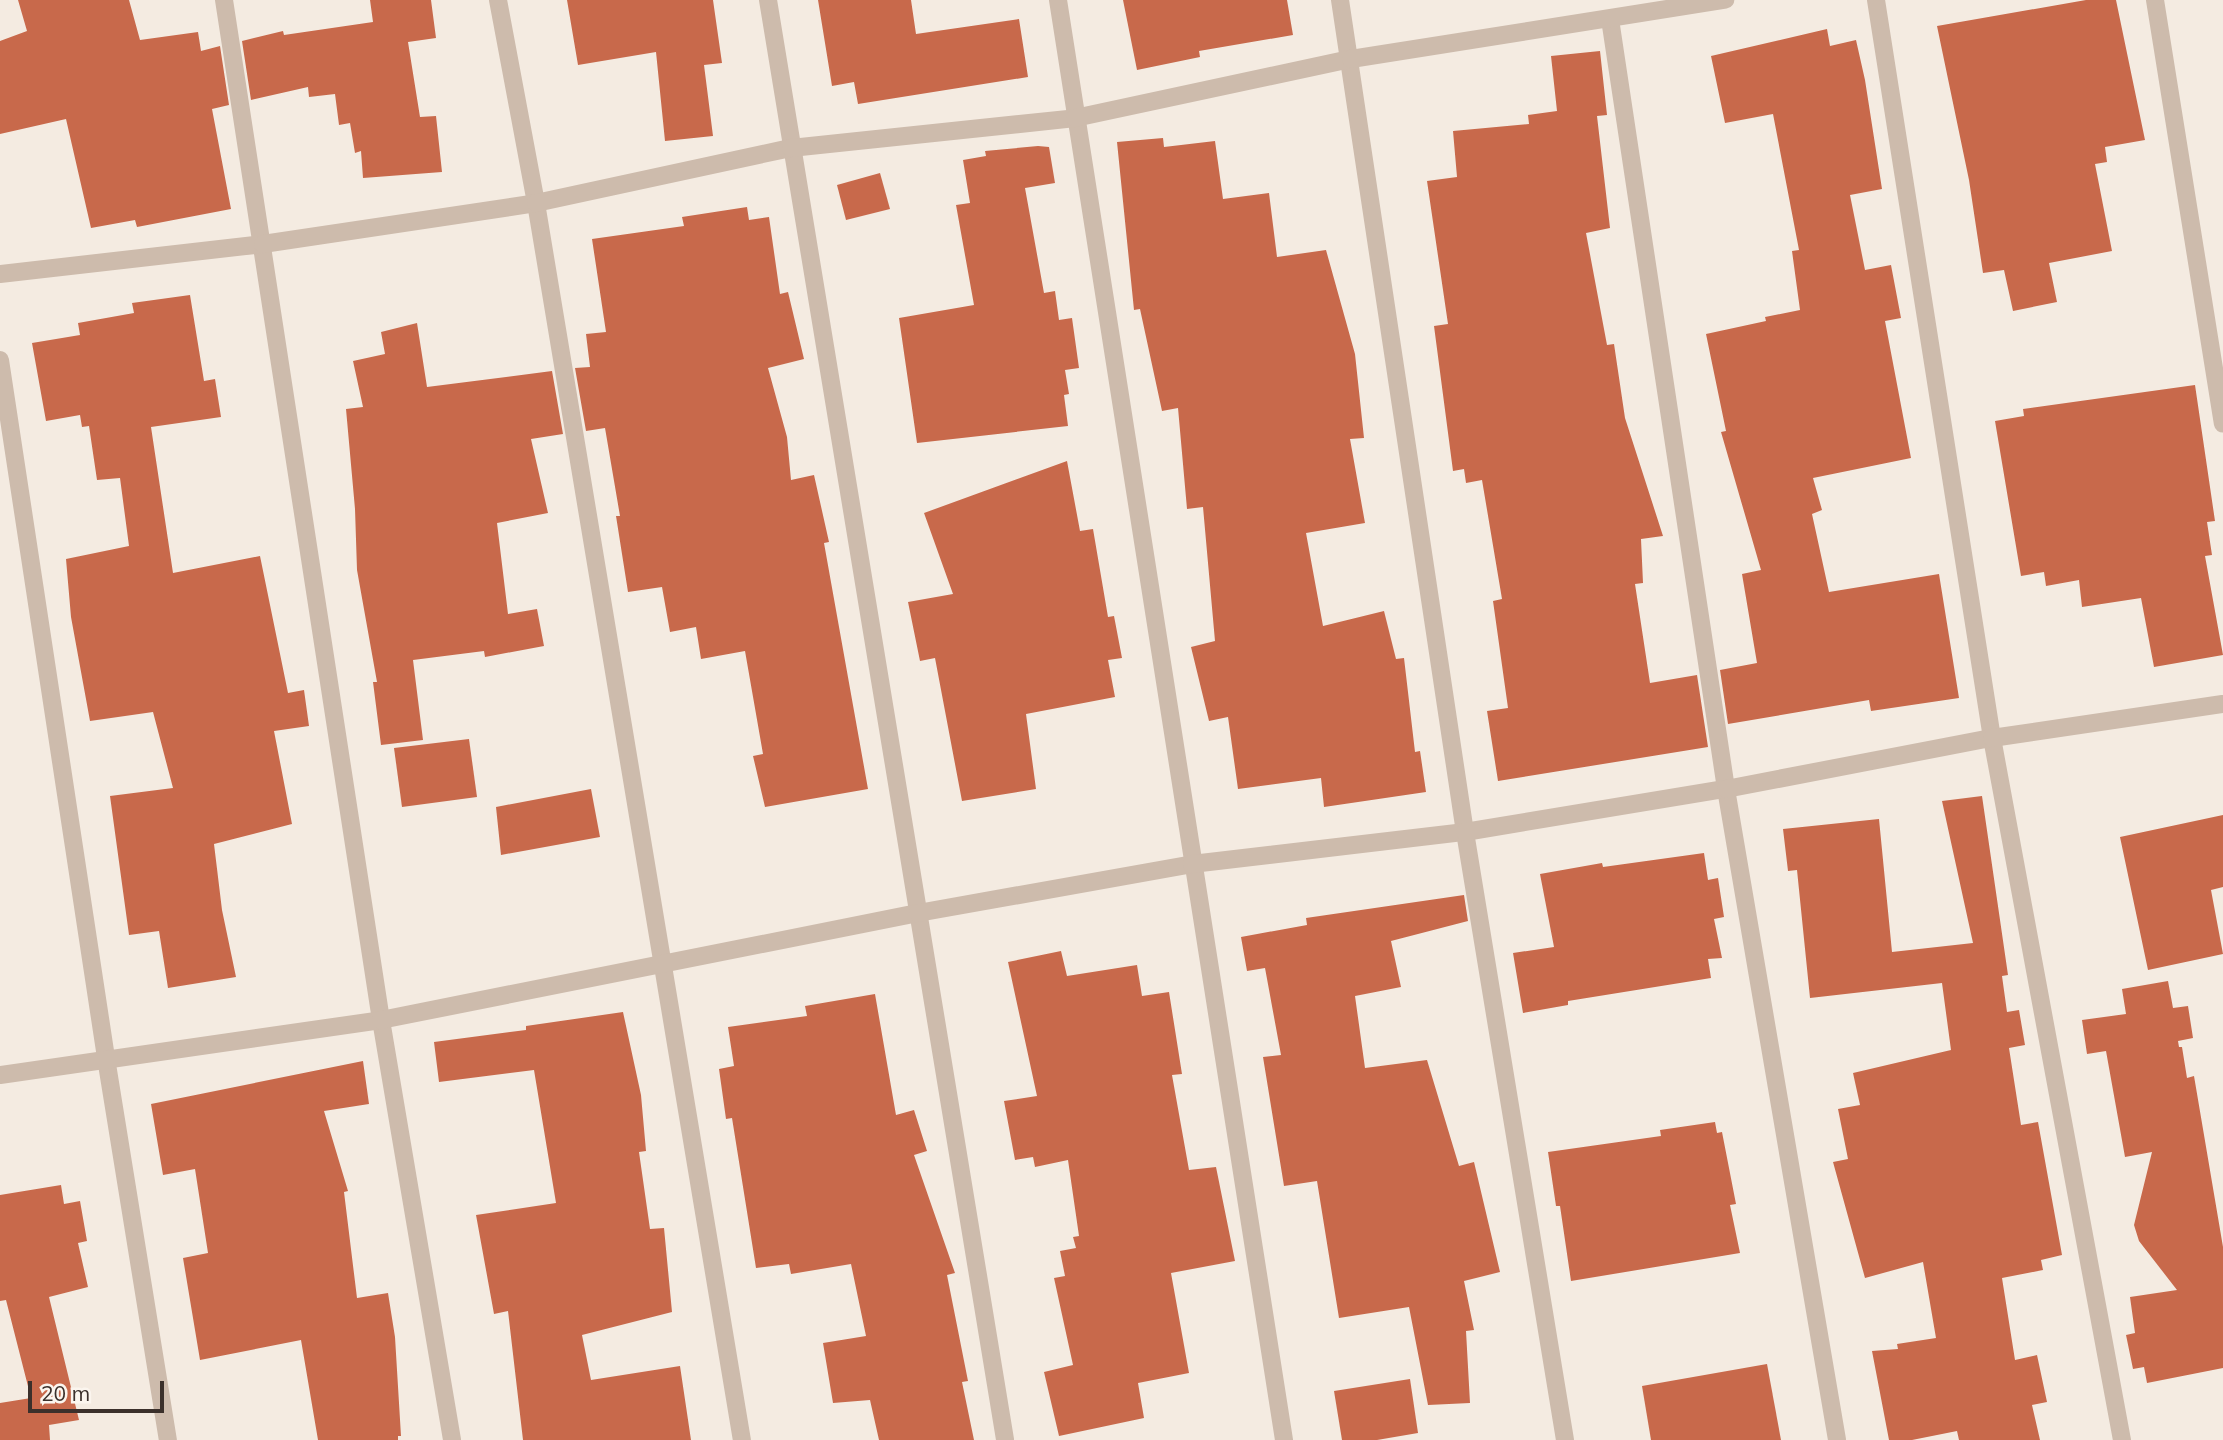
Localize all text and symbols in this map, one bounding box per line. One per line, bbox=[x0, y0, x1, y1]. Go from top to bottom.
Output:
scale bar bbox=[32, 1366, 168, 1410]
text: 20 m bbox=[41, 1380, 90, 1406]

